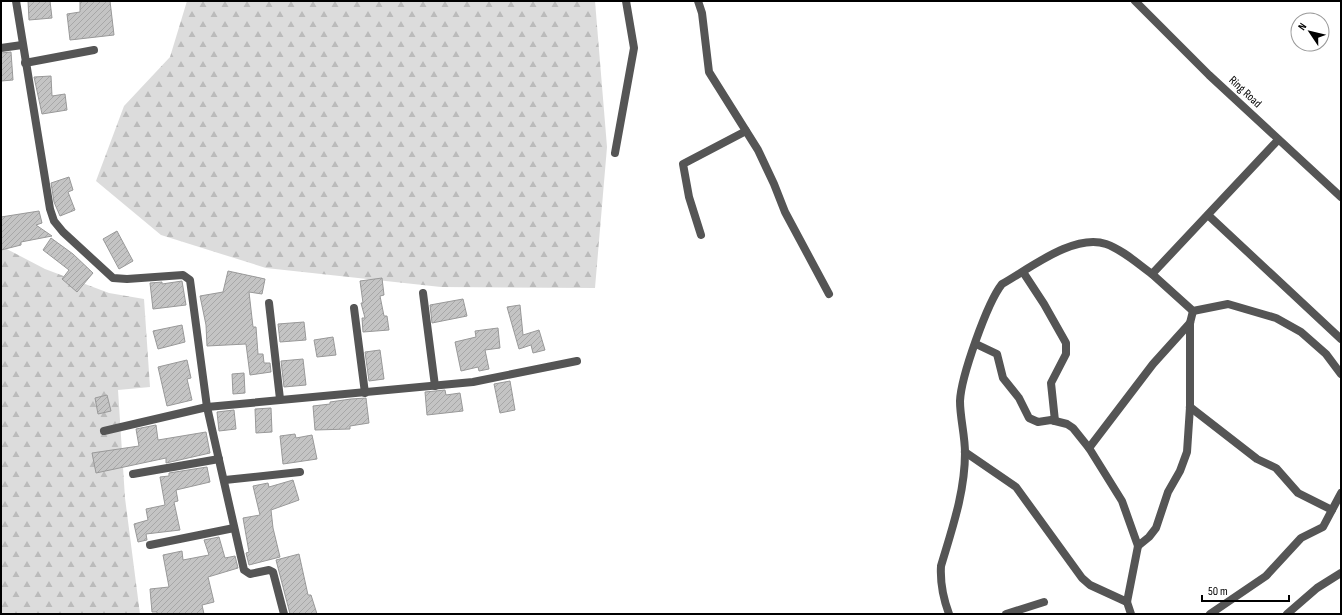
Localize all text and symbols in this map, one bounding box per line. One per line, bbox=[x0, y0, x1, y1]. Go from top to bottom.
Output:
north arrow bbox=[1290, 12, 1330, 52]
text: N bbox=[1295, 20, 1309, 33]
street label: Ring Road bbox=[1225, 73, 1265, 111]
scale bar bbox=[1202, 577, 1289, 603]
text: 50 m bbox=[1208, 584, 1228, 599]

